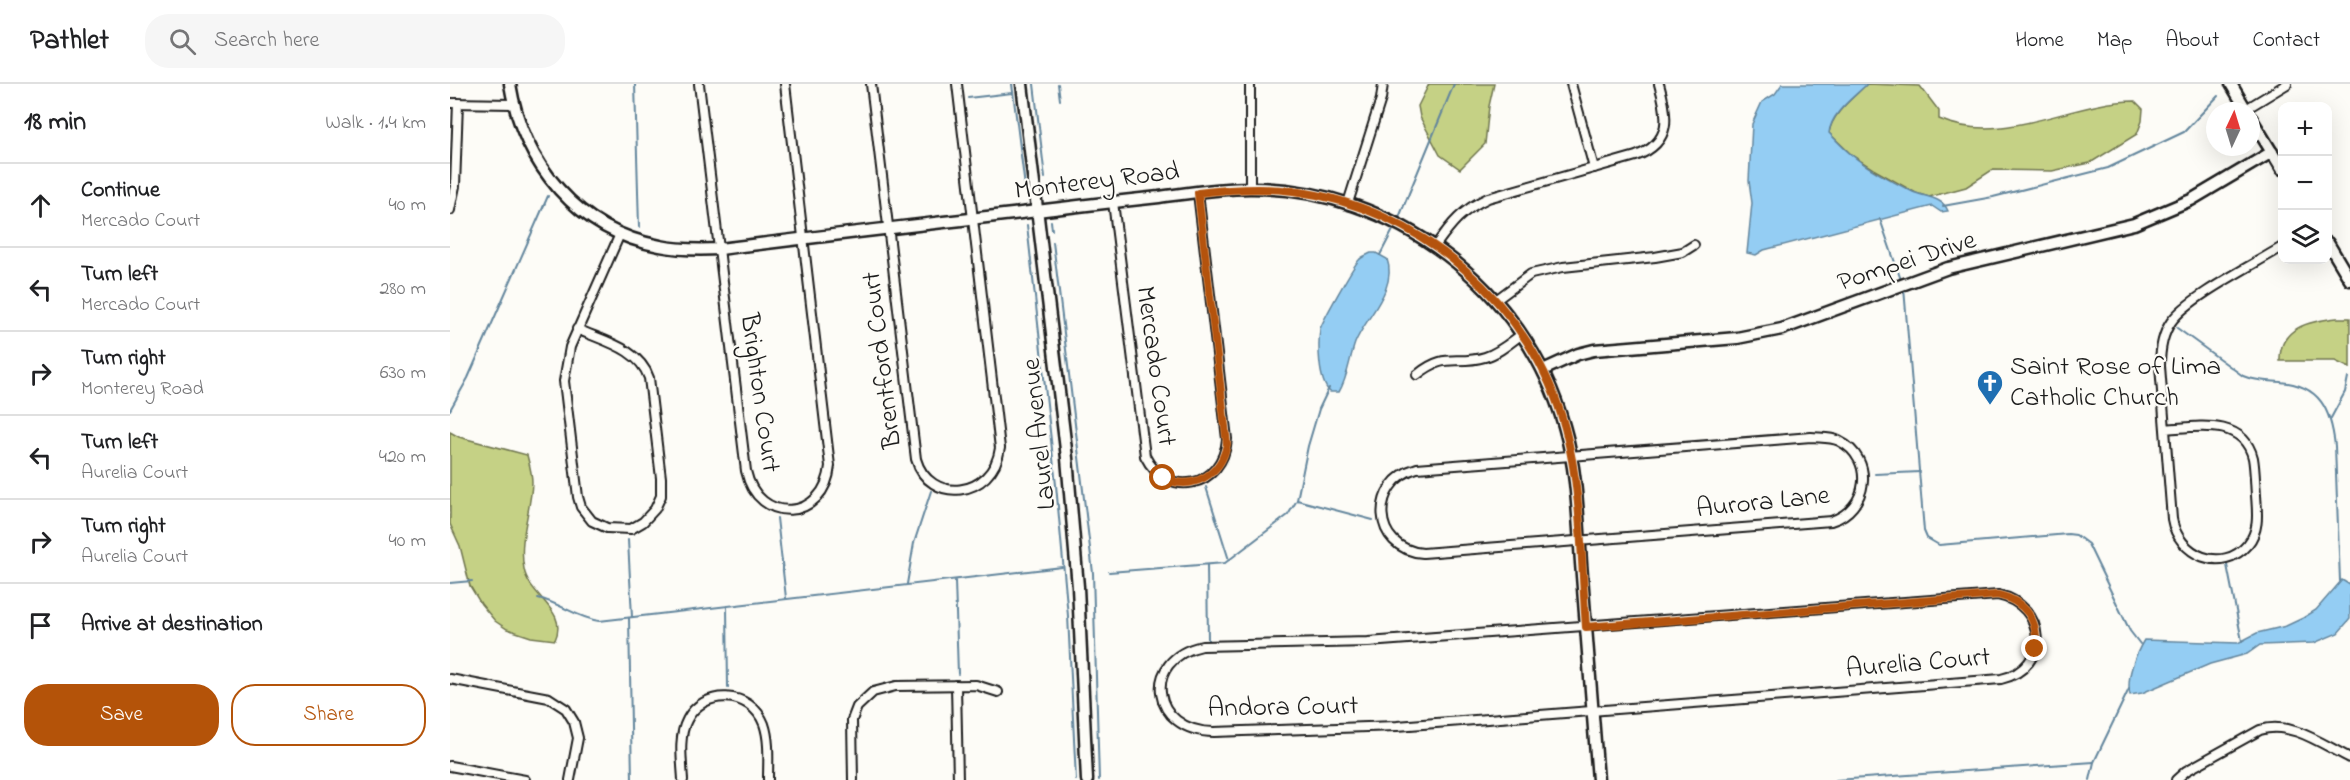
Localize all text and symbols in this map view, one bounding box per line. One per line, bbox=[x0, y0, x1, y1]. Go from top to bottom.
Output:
search box bbox=[145, 14, 565, 68]
text: Pathlet bbox=[30, 21, 109, 62]
icon: search bbox=[166, 25, 199, 58]
text: Search here bbox=[214, 25, 319, 57]
text: Home bbox=[2015, 26, 2064, 56]
text: Map bbox=[2097, 26, 2132, 56]
text: About bbox=[2165, 26, 2219, 56]
text: Contact bbox=[2252, 26, 2320, 56]
north arrow bbox=[2206, 102, 2260, 156]
map controls bbox=[2278, 102, 2332, 264]
button: + bbox=[2278, 102, 2332, 156]
text: 18 min bbox=[24, 104, 86, 142]
text: Walk · 1.4 km bbox=[325, 109, 426, 138]
street label: Monterey Road bbox=[1012, 153, 1182, 211]
button: − bbox=[2278, 156, 2332, 210]
text: Continue bbox=[81, 175, 160, 207]
icon: ahead bbox=[24, 189, 57, 222]
text: 40 m bbox=[389, 191, 426, 220]
text: Mercado Court bbox=[81, 207, 200, 236]
button: layers bbox=[2278, 210, 2332, 264]
street label: Pompei Drive bbox=[1833, 221, 1982, 303]
text: Turn left bbox=[81, 259, 158, 291]
street label: Brentford Court bbox=[853, 269, 913, 452]
icon: left bbox=[24, 273, 57, 306]
text: 280 m bbox=[379, 275, 426, 304]
street label: Mercado Court bbox=[1124, 284, 1186, 448]
text: Mercado Court bbox=[81, 291, 200, 320]
street label: Brighton Court bbox=[728, 310, 789, 475]
text: Turn right bbox=[81, 343, 166, 375]
place label: Saint Rose of Lima Catholic Church bbox=[2010, 348, 2221, 418]
street label: Laurel Avenue bbox=[1013, 355, 1067, 512]
icon: right bbox=[24, 357, 57, 390]
text: 630 m bbox=[380, 359, 426, 388]
church icon: Saint Rose of Lima Catholic Church bbox=[1975, 368, 2005, 406]
text: Monterey Road bbox=[81, 375, 204, 404]
text: Turn left bbox=[81, 427, 158, 459]
icon: left bbox=[24, 441, 57, 474]
text: 420 m bbox=[379, 443, 426, 472]
text: Aurelia Court bbox=[81, 459, 188, 488]
route start bbox=[1149, 464, 1175, 490]
street label: Aurora Lane bbox=[1694, 477, 1833, 529]
text: Turn right bbox=[81, 511, 166, 543]
icon: right bbox=[24, 525, 57, 558]
text: 40 m bbox=[389, 527, 426, 556]
text: Aurelia Court bbox=[81, 543, 188, 572]
icon: arrive bbox=[24, 609, 57, 642]
text: Arrive at destination bbox=[81, 609, 263, 641]
route end bbox=[2021, 635, 2047, 661]
street label: Aurelia Court bbox=[1844, 638, 1992, 690]
button: Save bbox=[24, 684, 219, 746]
button: Share bbox=[231, 684, 426, 746]
street label: Andora Court bbox=[1207, 687, 1359, 729]

